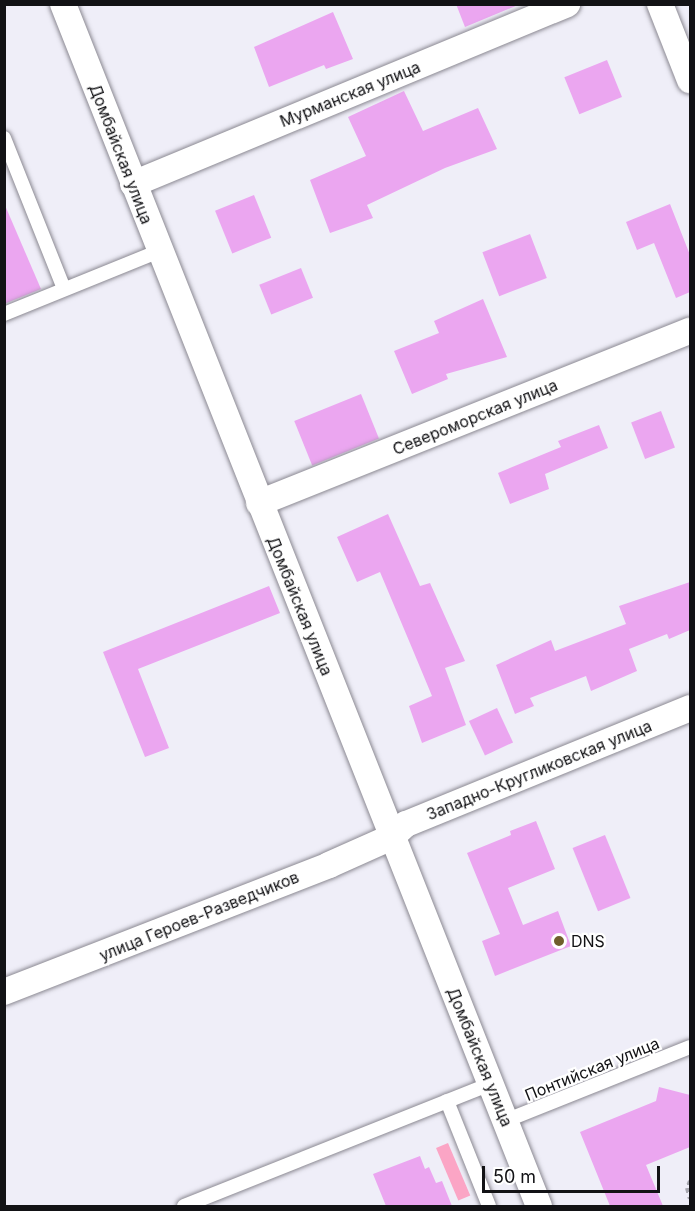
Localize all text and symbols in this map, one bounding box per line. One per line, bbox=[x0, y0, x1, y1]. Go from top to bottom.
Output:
street label: Мурманская улица bbox=[277, 57, 423, 131]
street label: Домбайская улица bbox=[85, 81, 157, 227]
street label: Североморская улица bbox=[390, 375, 560, 459]
street label: Домбайская улица bbox=[263, 534, 337, 678]
street label: Западно-Кругликовская улица bbox=[424, 716, 654, 824]
street label: улица Героев-Разведчиков bbox=[96, 867, 302, 965]
place label: DNS bbox=[571, 931, 605, 951]
marker: DNS bbox=[552, 934, 566, 948]
street label: Домбайская улица bbox=[443, 985, 517, 1129]
street label: Понтийская улица bbox=[522, 1033, 662, 1105]
scale bar bbox=[485, 1154, 664, 1192]
text: 50 m bbox=[493, 1166, 536, 1187]

